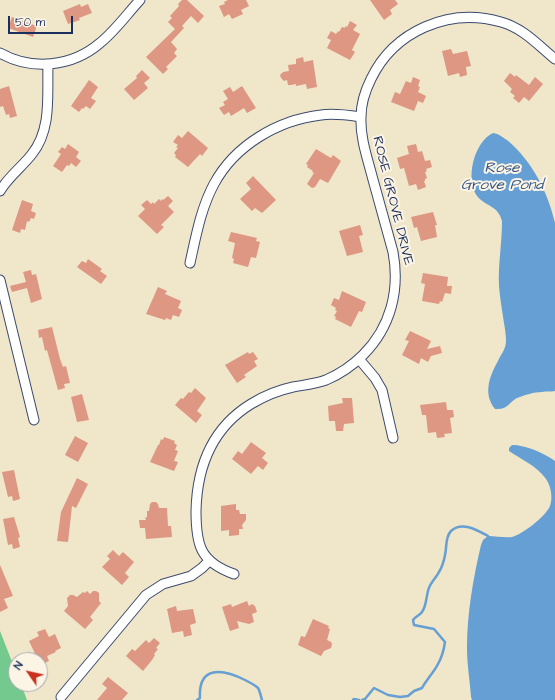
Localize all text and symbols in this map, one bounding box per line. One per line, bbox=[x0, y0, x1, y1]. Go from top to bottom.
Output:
scale bar bbox=[10, 8, 75, 34]
text: 50 m bbox=[15, 14, 45, 31]
street label: ROSE GROVE DRIVE bbox=[368, 135, 416, 267]
water label: Rose Grove Pond bbox=[461, 160, 543, 195]
north arrow bbox=[8, 652, 48, 692]
text: N bbox=[10, 659, 27, 673]

